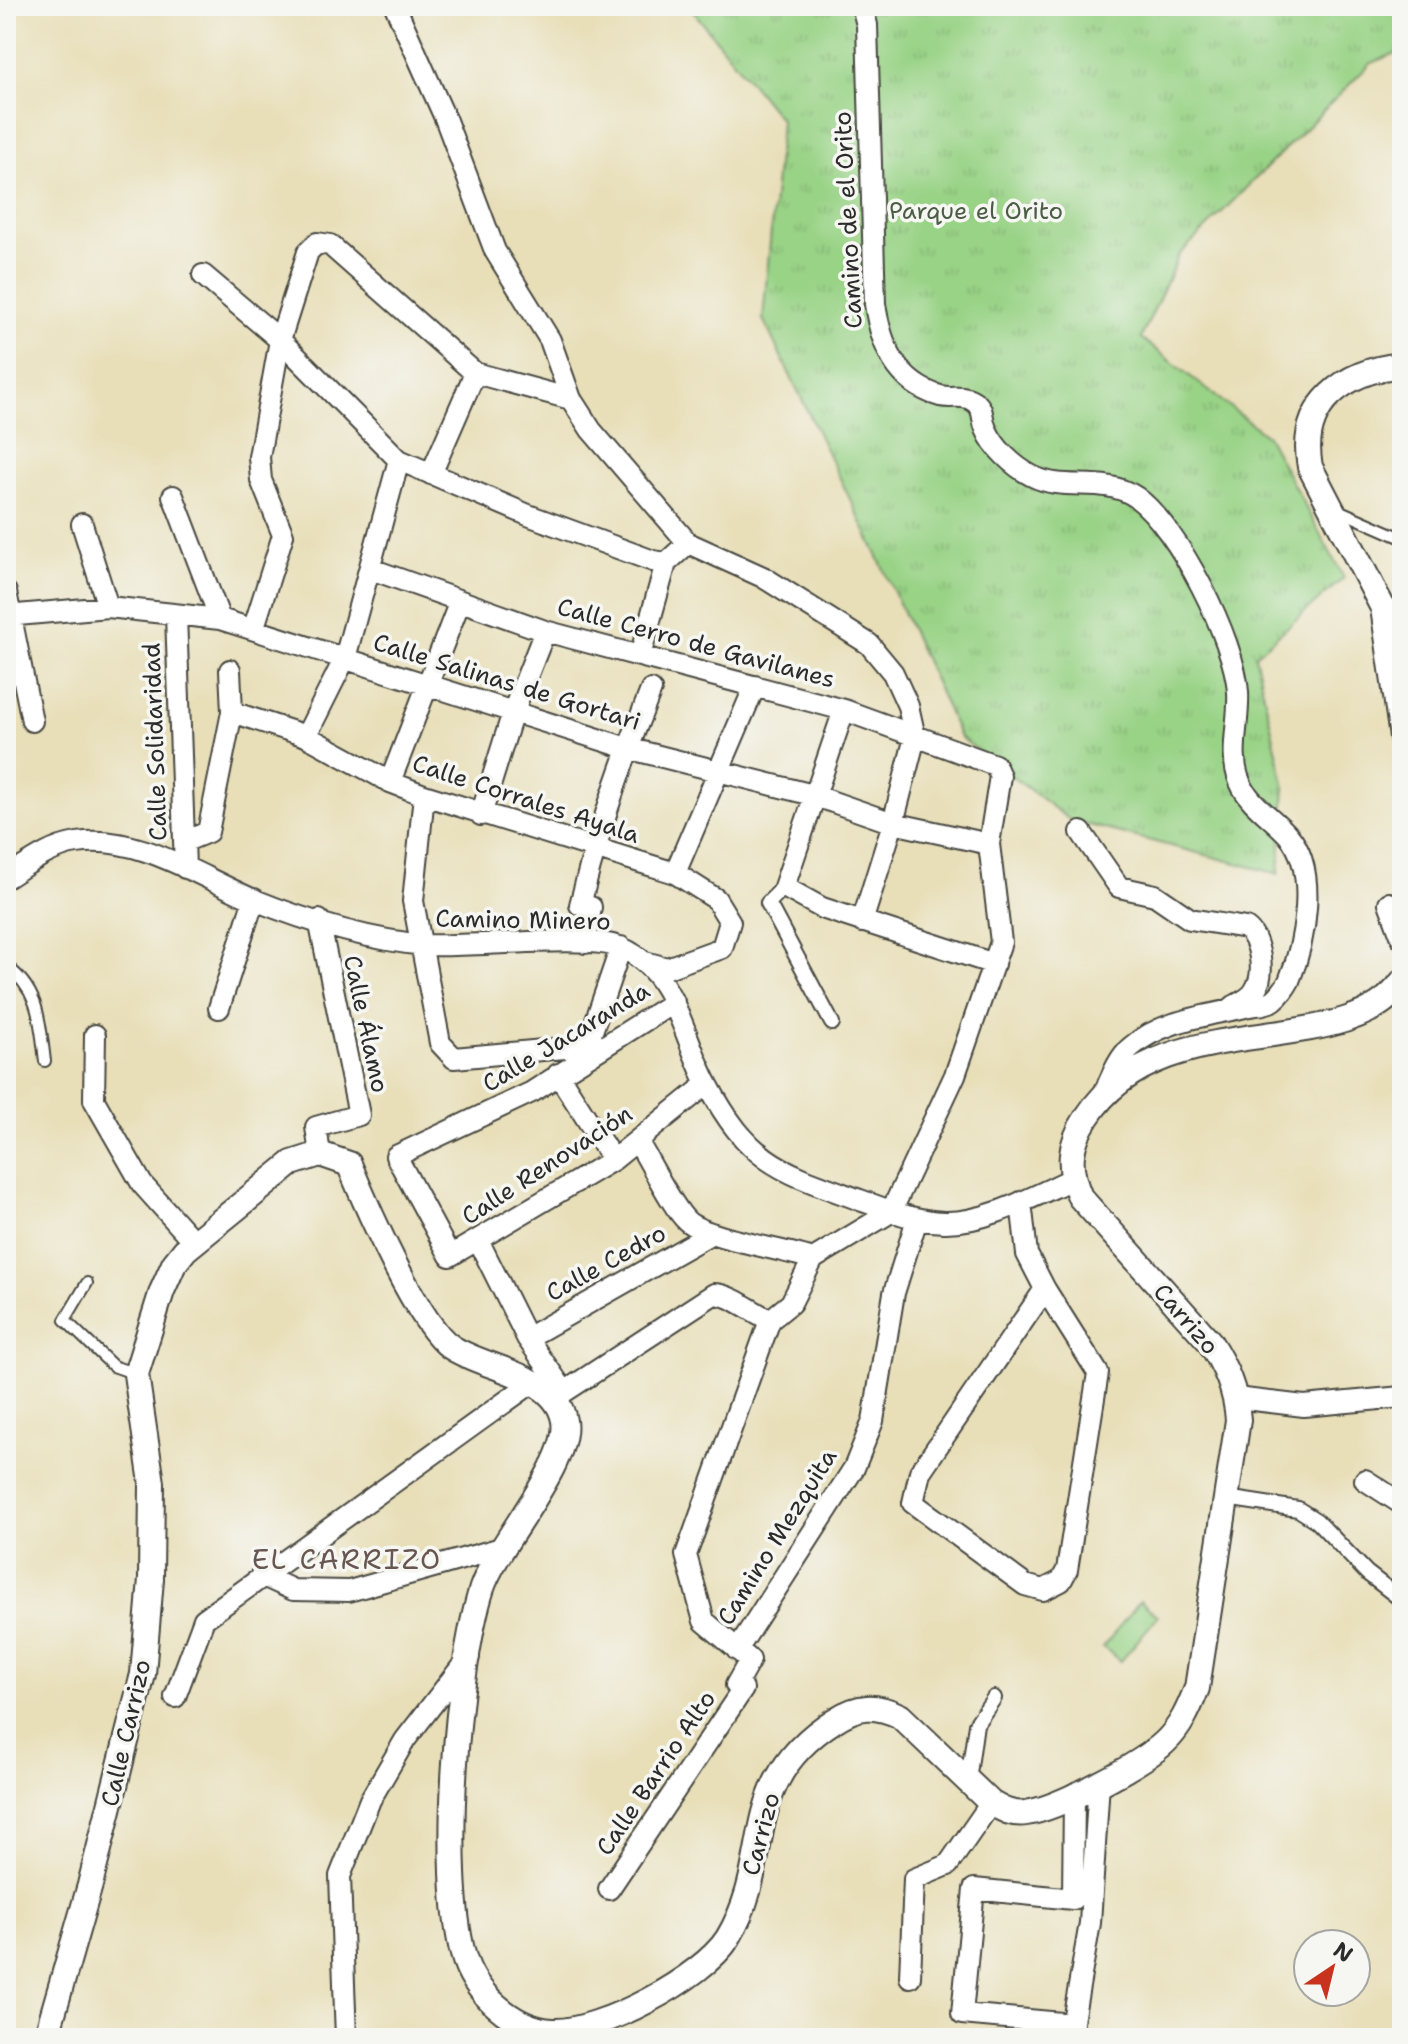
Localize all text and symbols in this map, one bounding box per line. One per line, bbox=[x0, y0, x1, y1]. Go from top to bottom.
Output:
street label: Camino de el Orito bbox=[826, 111, 870, 329]
park label: Parque el Orito bbox=[889, 195, 1063, 227]
street label: Calle Cerro de Gavilanes bbox=[554, 591, 838, 695]
street label: Calle Salinas de Gortari bbox=[369, 626, 645, 738]
street label: Calle Solidaridad bbox=[136, 642, 174, 842]
street label: Calle Corrales Ayala bbox=[408, 747, 644, 851]
street label: Camino Minero bbox=[435, 902, 611, 938]
street label: Calle Álamo bbox=[336, 952, 396, 1096]
street label: Calle Jacaranda bbox=[476, 974, 656, 1100]
street label: Calle Renovación bbox=[455, 1098, 639, 1232]
street label: Calle Cedro bbox=[540, 1217, 672, 1309]
street label: Carrizo bbox=[1146, 1277, 1226, 1361]
street label: Camino Mezquita bbox=[710, 1443, 844, 1631]
district label: EL CARRIZO bbox=[252, 1540, 442, 1578]
street label: Calle Carrizo bbox=[94, 1656, 158, 1810]
street label: Calle Barrio Alto bbox=[589, 1684, 723, 1862]
street label: Carrizo bbox=[735, 1789, 787, 1879]
north arrow bbox=[1292, 1928, 1372, 2008]
text: N bbox=[1328, 1935, 1359, 1969]

